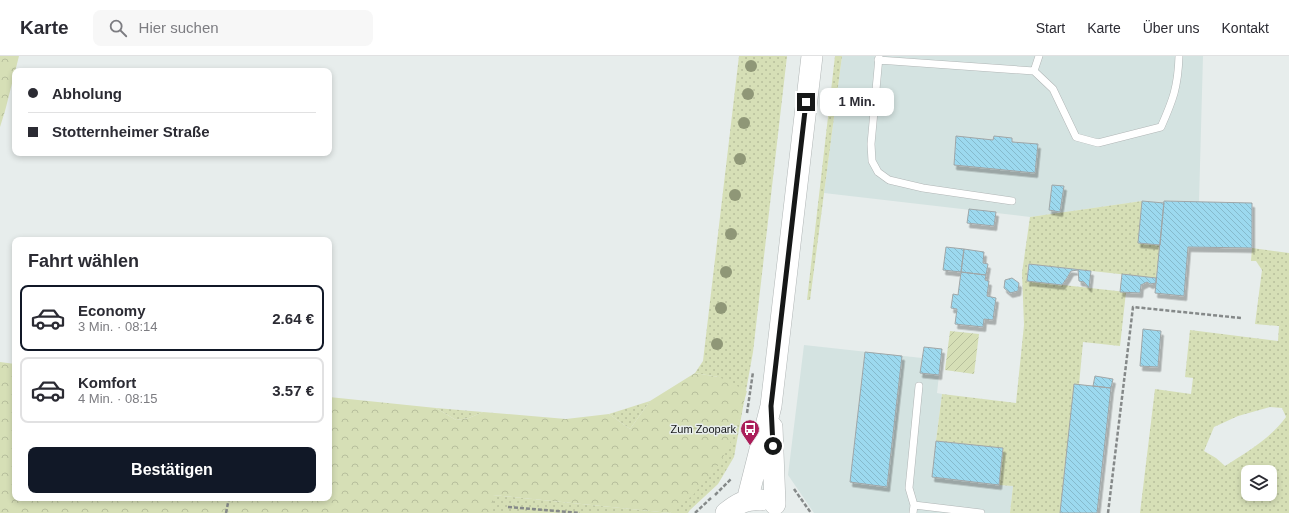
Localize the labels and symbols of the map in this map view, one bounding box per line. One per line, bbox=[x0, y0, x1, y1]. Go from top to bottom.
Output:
callout: 1 Min. bbox=[820, 88, 894, 116]
route end bbox=[797, 93, 815, 111]
bus stop icon: Zum Zoopark bbox=[739, 418, 761, 446]
place label: Zum Zoopark bbox=[671, 423, 736, 435]
route start bbox=[764, 437, 782, 455]

